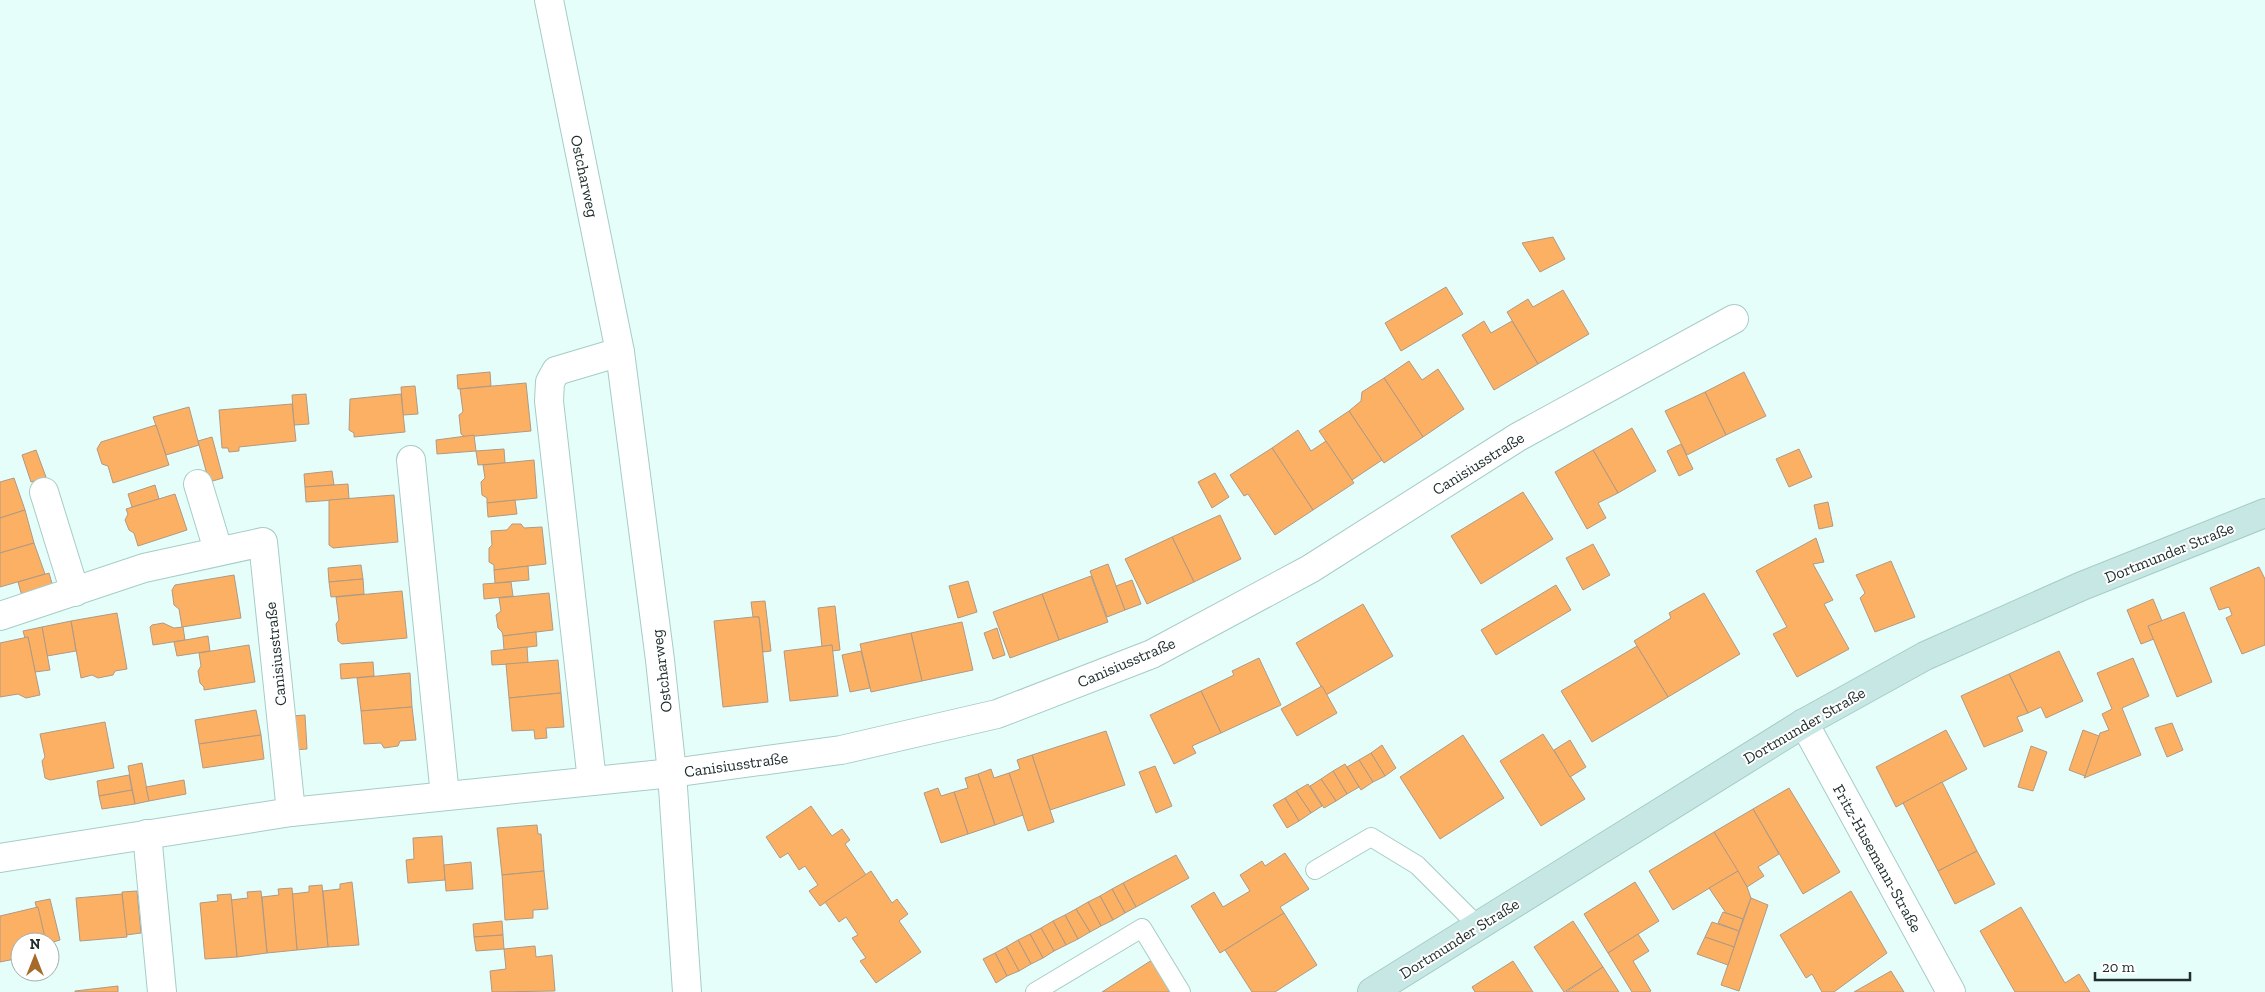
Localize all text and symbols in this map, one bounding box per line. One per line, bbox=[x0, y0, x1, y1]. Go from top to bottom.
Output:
street label: Ostcharweg bbox=[567, 133, 603, 219]
street label: Canisiusstraße bbox=[1429, 428, 1528, 499]
street label: Dortmunder Straße bbox=[2102, 518, 2236, 587]
street label: Canisiusstraße bbox=[261, 601, 290, 707]
street label: Ostcharweg bbox=[647, 628, 676, 714]
street label: Canisiusstraße bbox=[1074, 633, 1178, 692]
street label: Dortmunder Straße bbox=[1740, 683, 1868, 768]
street label: Canisiusstraße bbox=[683, 748, 789, 781]
street label: Fritz-Husemann-Straße bbox=[1829, 781, 1926, 935]
street label: Dortmunder Straße bbox=[1396, 894, 1523, 983]
north arrow bbox=[10, 932, 60, 982]
text: N bbox=[30, 936, 41, 953]
scale bar bbox=[2095, 950, 2190, 982]
text: 20 m bbox=[2102, 958, 2135, 976]

